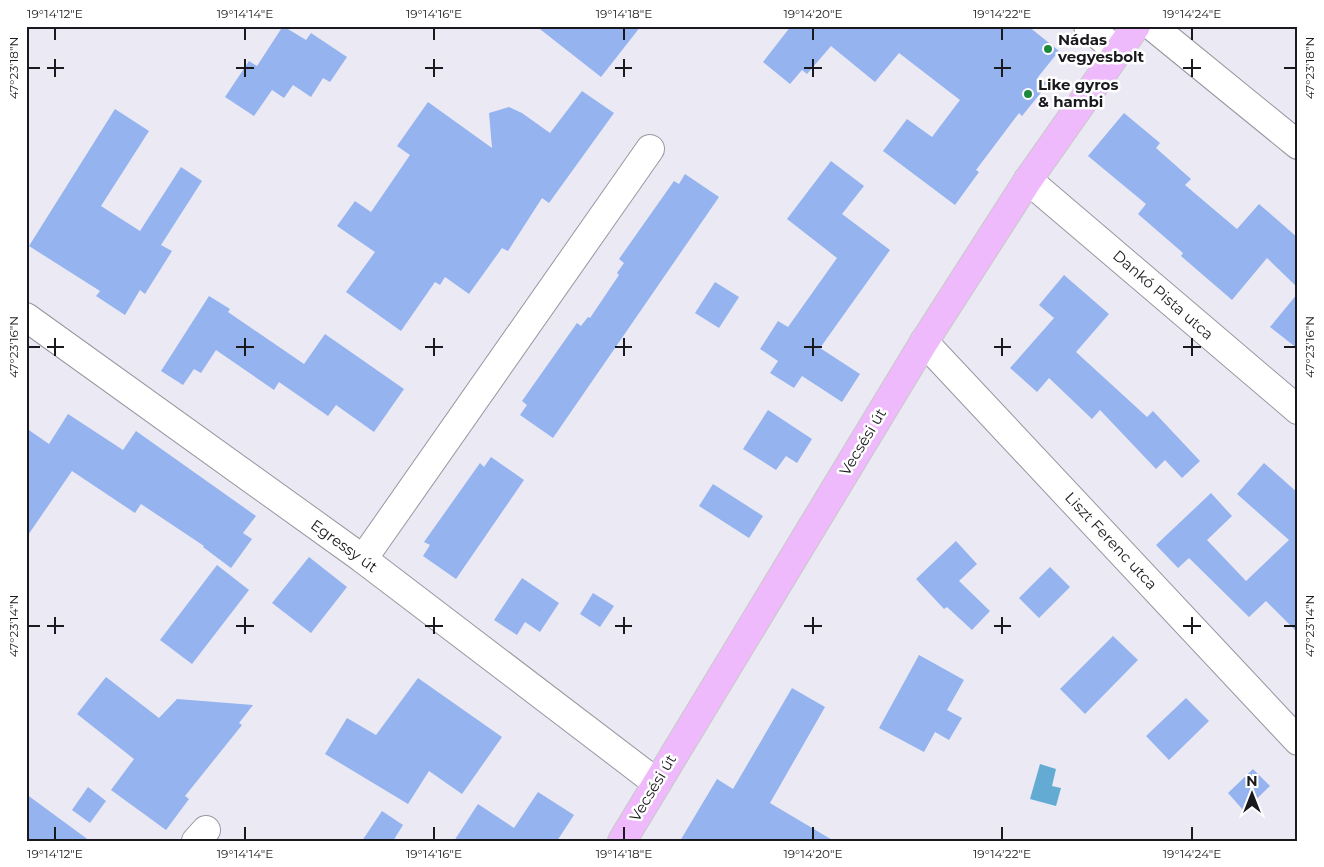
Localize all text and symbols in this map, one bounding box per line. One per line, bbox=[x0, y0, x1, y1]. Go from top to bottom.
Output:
text: 19°14'12"E bbox=[27, 6, 83, 21]
text: 19°14'14"E bbox=[217, 6, 273, 21]
text: 19°14'16"E bbox=[406, 6, 462, 21]
text: 19°14'18"E bbox=[596, 6, 652, 21]
text: 19°14'20"E bbox=[783, 6, 843, 21]
text: 19°14'22"E bbox=[973, 6, 1031, 21]
text: 19°14'24"E bbox=[1163, 6, 1221, 21]
place label: Nádas vegyesbolt bbox=[1057, 30, 1145, 66]
text: 47°23'18"N bbox=[6, 37, 21, 99]
text: 47°23'18"N bbox=[1302, 37, 1317, 99]
marker: Nádas vegyesbolt bbox=[1042, 43, 1054, 55]
place label: Like gyros & hambi bbox=[1038, 75, 1118, 111]
marker: Like gyros & hambi bbox=[1022, 88, 1034, 100]
street label: Dankó Pista utca bbox=[1109, 246, 1218, 344]
text: 47°23'16"N bbox=[6, 316, 21, 378]
text: 47°23'16"N bbox=[1302, 316, 1317, 378]
street label: Vecsési út bbox=[835, 405, 890, 479]
street label: Liszt Ferenc utca bbox=[1061, 488, 1162, 593]
street label: Egressy út bbox=[307, 515, 381, 576]
text: 47°23'14"N bbox=[6, 595, 21, 657]
text: 47°23'14"N bbox=[1302, 595, 1317, 657]
street label: Vecsési út bbox=[625, 751, 680, 825]
north arrow bbox=[1226, 770, 1276, 820]
text: N bbox=[1246, 772, 1258, 790]
text: 19°14'12"E bbox=[27, 846, 83, 861]
text: 19°14'14"E bbox=[217, 846, 273, 861]
text: 19°14'16"E bbox=[406, 846, 462, 861]
text: 19°14'18"E bbox=[596, 846, 652, 861]
text: 19°14'20"E bbox=[783, 846, 843, 861]
text: 19°14'22"E bbox=[973, 846, 1031, 861]
text: 19°14'24"E bbox=[1163, 846, 1221, 861]

